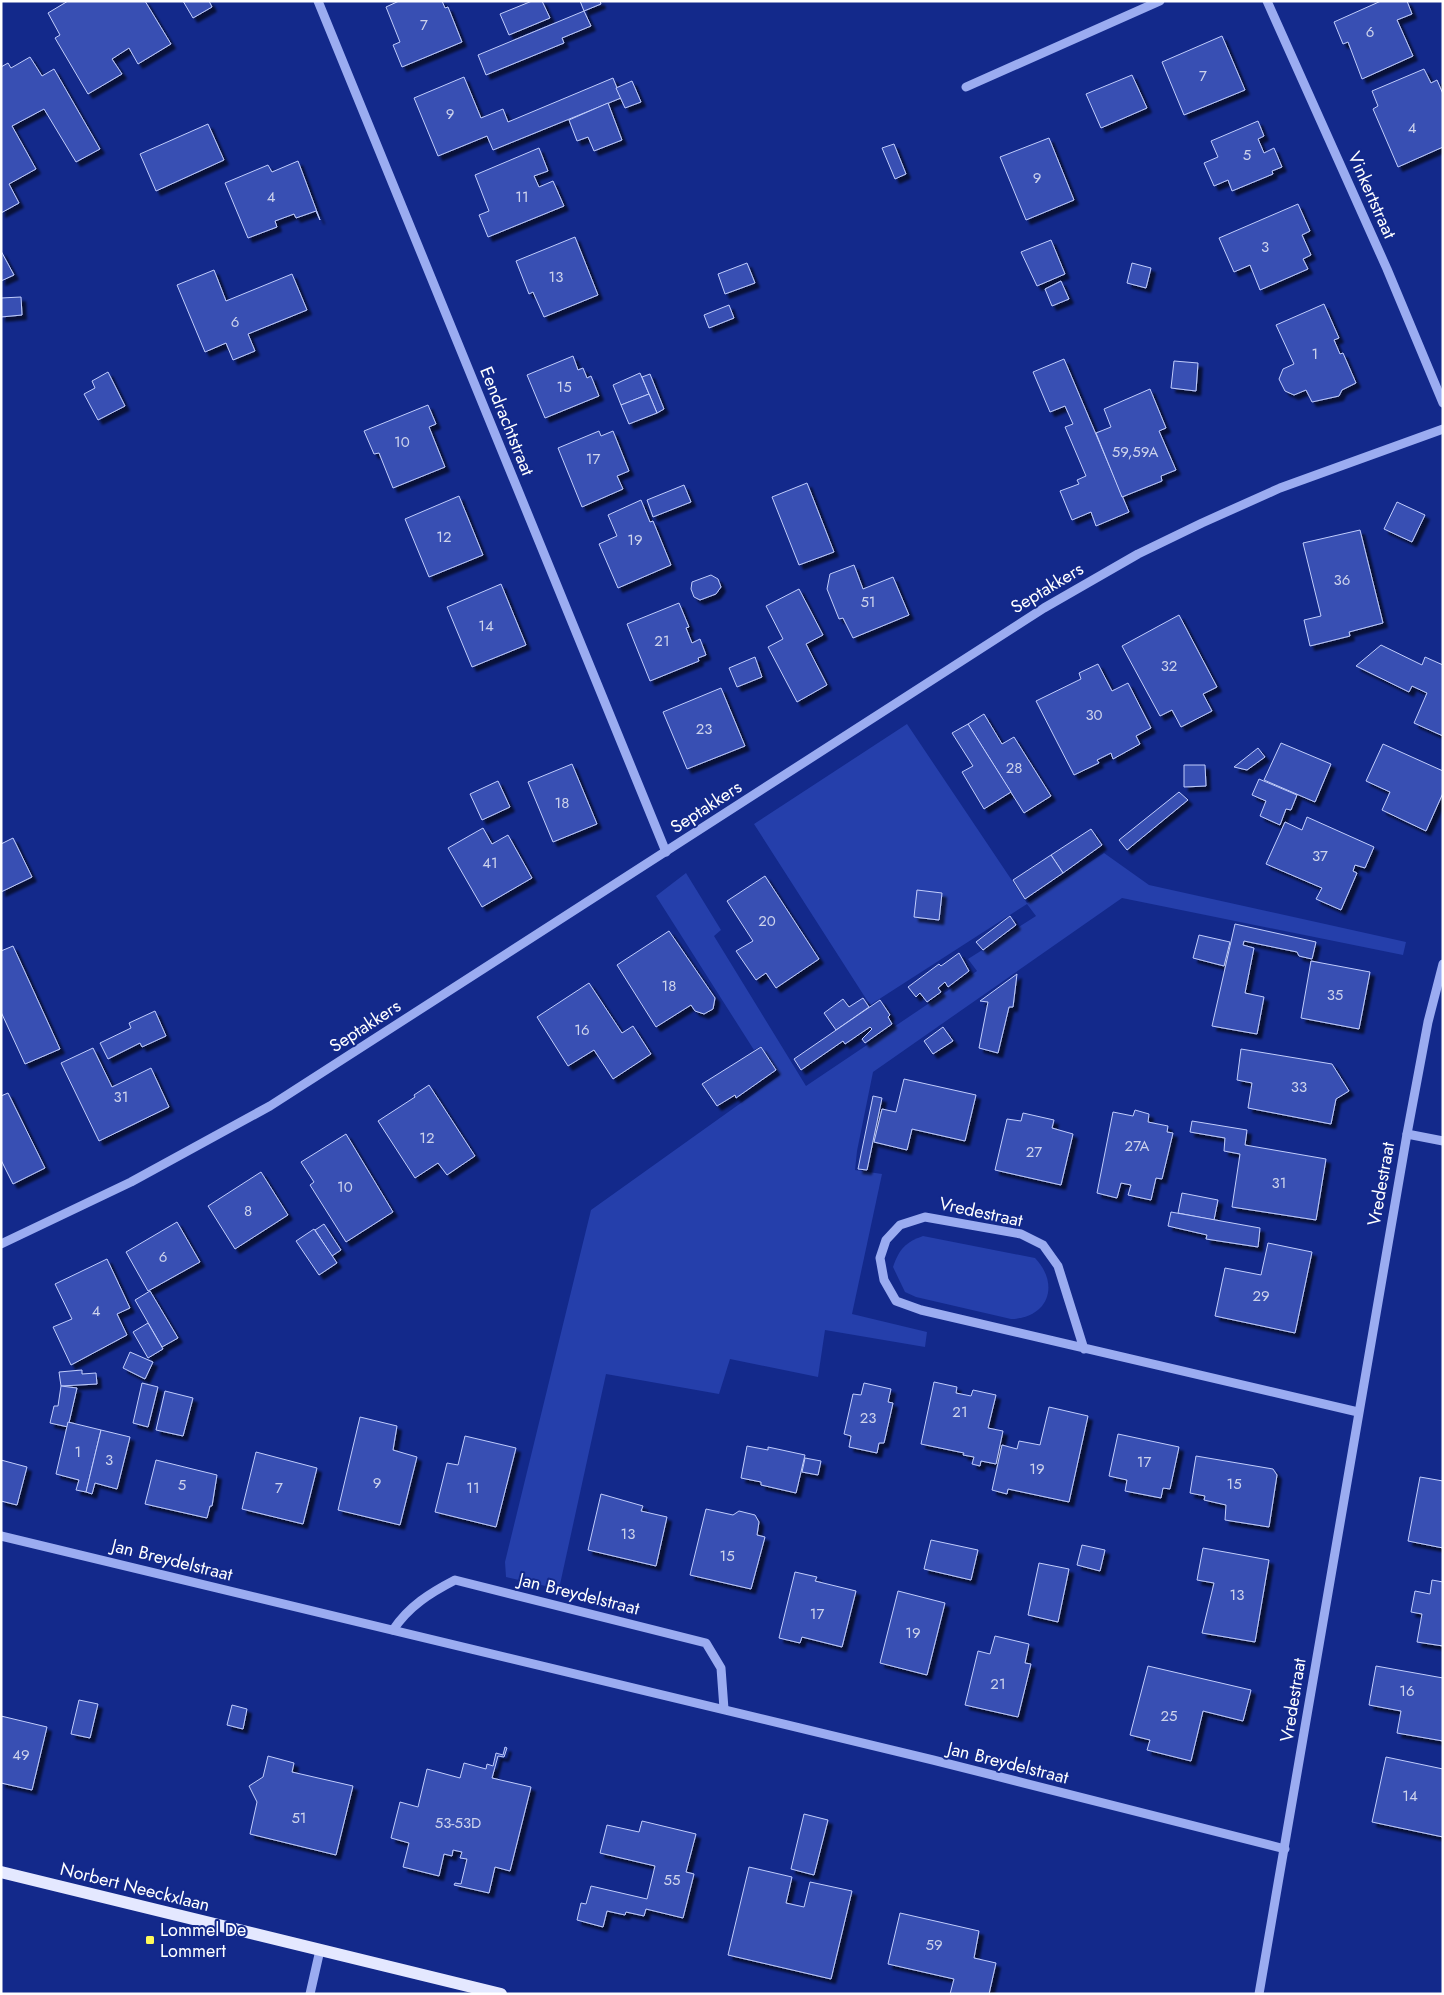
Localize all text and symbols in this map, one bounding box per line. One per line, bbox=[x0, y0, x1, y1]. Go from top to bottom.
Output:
house number: 7 bbox=[420, 14, 428, 36]
house number: 6 bbox=[1366, 21, 1374, 43]
house number: 7 bbox=[1199, 65, 1207, 87]
house number: 9 bbox=[446, 103, 454, 125]
house number: 4 bbox=[1408, 117, 1417, 139]
house number: 5 bbox=[1243, 144, 1251, 166]
street label: Vinkertstraat bbox=[1341, 147, 1403, 243]
house number: 9 bbox=[1033, 167, 1041, 189]
house number: 4 bbox=[267, 186, 276, 208]
house number: 11 bbox=[515, 186, 529, 208]
house number: 3 bbox=[1261, 236, 1269, 258]
house number: 13 bbox=[549, 266, 563, 288]
house number: 6 bbox=[231, 311, 239, 333]
house number: 1 bbox=[1312, 343, 1318, 365]
street label: Eendrachtstraat bbox=[473, 363, 541, 480]
house number: 15 bbox=[556, 376, 572, 398]
house number: 10 bbox=[394, 431, 410, 453]
house number: 59,59A bbox=[1112, 441, 1158, 463]
house number: 17 bbox=[586, 448, 600, 470]
house number: 12 bbox=[436, 526, 452, 548]
house number: 19 bbox=[627, 529, 643, 551]
street label: Septakkers bbox=[1006, 556, 1088, 620]
house number: 36 bbox=[1334, 569, 1350, 591]
house number: 51 bbox=[860, 591, 876, 613]
house number: 14 bbox=[478, 615, 494, 637]
house number: 21 bbox=[654, 630, 670, 652]
house number: 32 bbox=[1161, 655, 1177, 677]
house number: 30 bbox=[1085, 704, 1103, 726]
house number: 23 bbox=[696, 718, 712, 740]
house number: 28 bbox=[1006, 757, 1022, 779]
street label: Septakkers bbox=[665, 774, 747, 840]
house number: 18 bbox=[555, 792, 569, 814]
house number: 37 bbox=[1312, 845, 1328, 867]
house number: 41 bbox=[482, 852, 498, 874]
house number: 20 bbox=[758, 910, 776, 932]
house number: 18 bbox=[662, 975, 676, 997]
house number: 35 bbox=[1327, 984, 1343, 1006]
street label: Septakkers bbox=[324, 993, 406, 1059]
house number: 16 bbox=[574, 1019, 590, 1041]
house number: 33 bbox=[1291, 1076, 1307, 1098]
house number: 31 bbox=[114, 1086, 128, 1108]
house number: 12 bbox=[419, 1127, 435, 1149]
house number: 27A bbox=[1125, 1135, 1150, 1157]
street label: Vredestraat bbox=[1361, 1139, 1401, 1228]
house number: 27 bbox=[1026, 1141, 1042, 1163]
house number: 31 bbox=[1272, 1172, 1286, 1194]
house number: 10 bbox=[337, 1176, 353, 1198]
street label: Vredestraat bbox=[937, 1190, 1026, 1234]
house number: 8 bbox=[244, 1200, 252, 1222]
house number: 6 bbox=[159, 1246, 167, 1268]
house number: 29 bbox=[1252, 1285, 1270, 1307]
house number: 4 bbox=[92, 1300, 101, 1322]
house number: 21 bbox=[952, 1401, 968, 1423]
house number: 23 bbox=[860, 1407, 876, 1429]
house number: 1 bbox=[75, 1441, 81, 1463]
house number: 3 bbox=[105, 1449, 113, 1471]
house number: 17 bbox=[1137, 1451, 1151, 1473]
house number: 19 bbox=[1029, 1458, 1045, 1480]
house number: 9 bbox=[373, 1472, 381, 1494]
house number: 15 bbox=[1226, 1473, 1242, 1495]
house number: 5 bbox=[178, 1474, 186, 1496]
house number: 7 bbox=[275, 1477, 283, 1499]
house number: 11 bbox=[466, 1477, 480, 1499]
house number: 13 bbox=[621, 1523, 635, 1545]
street label: Jan Breydelstraat bbox=[107, 1532, 236, 1588]
house number: 15 bbox=[719, 1545, 735, 1567]
street label: Jan Breydelstraat bbox=[514, 1566, 643, 1622]
house number: 13 bbox=[1230, 1584, 1244, 1606]
house number: 17 bbox=[810, 1603, 824, 1625]
house number: 19 bbox=[905, 1622, 921, 1644]
street label: Vredestraat bbox=[1274, 1655, 1313, 1744]
house number: 21 bbox=[990, 1673, 1006, 1695]
house number: 16 bbox=[1399, 1680, 1415, 1702]
house number: 25 bbox=[1161, 1705, 1178, 1727]
street label: Jan Breydelstraat bbox=[943, 1735, 1072, 1791]
house number: 49 bbox=[12, 1744, 30, 1766]
house number: 14 bbox=[1402, 1785, 1418, 1807]
house number: 51 bbox=[291, 1807, 307, 1829]
house number: 53-53D bbox=[435, 1812, 481, 1834]
street label: Norbert Neeckxlaan bbox=[57, 1856, 213, 1918]
house number: 55 bbox=[664, 1869, 680, 1891]
place label: Lommel De Lommert bbox=[160, 1917, 246, 1964]
marker: Lommel De Lommert bbox=[144, 1934, 156, 1946]
house number: 59 bbox=[925, 1934, 943, 1956]

